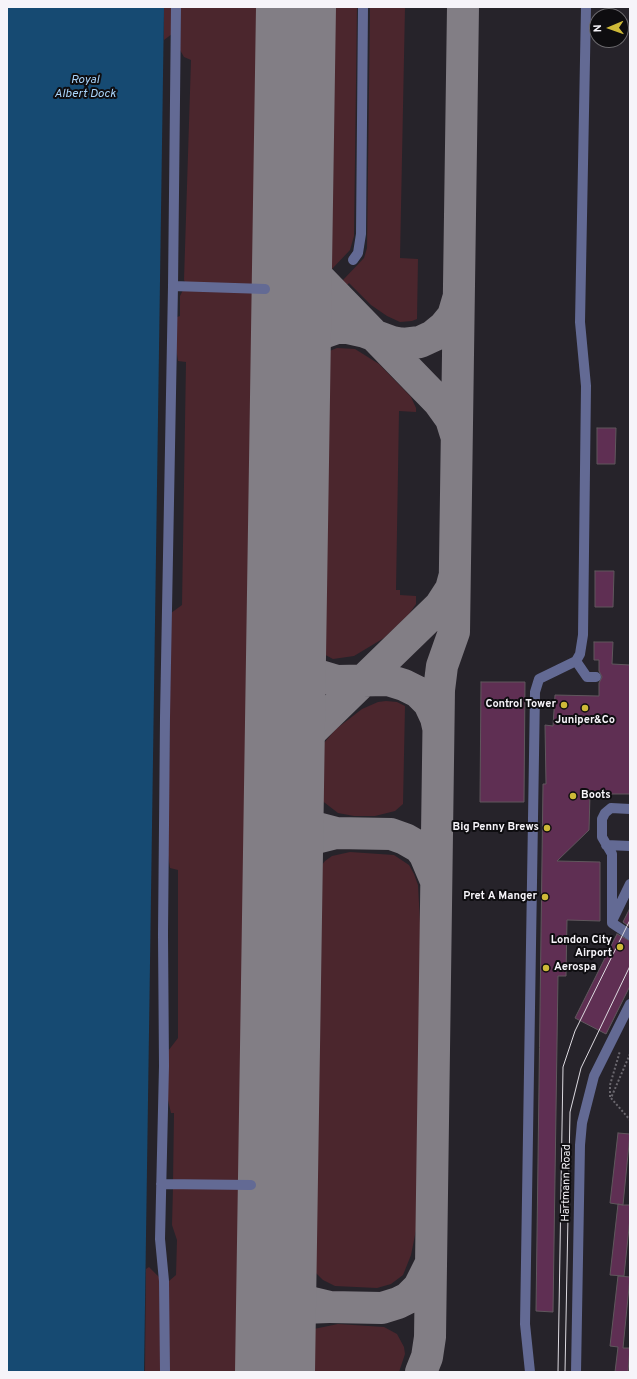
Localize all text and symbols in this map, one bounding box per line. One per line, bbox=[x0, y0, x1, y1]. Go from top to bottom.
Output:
north arrow bbox=[589, 8, 629, 48]
text: N bbox=[591, 24, 605, 33]
water label: Royal Albert Dock bbox=[54, 74, 116, 102]
place label: Control Tower bbox=[485, 698, 556, 712]
marker: Control Tower bbox=[559, 700, 569, 710]
marker: Juniper&Co bbox=[580, 703, 590, 713]
place label: Juniper&Co bbox=[555, 714, 615, 728]
place label: Boots bbox=[581, 789, 611, 803]
marker: Boots bbox=[568, 791, 578, 801]
place label: Big Penny Brews bbox=[453, 821, 539, 835]
marker: Big Penny Brews bbox=[542, 823, 552, 833]
place label: Pret A Manger bbox=[463, 890, 537, 904]
marker: Pret A Manger bbox=[540, 892, 550, 902]
place label: London City Airport bbox=[551, 934, 612, 960]
marker: London City Airport bbox=[615, 942, 625, 952]
place label: Aerospa bbox=[554, 961, 596, 975]
marker: Aerospa bbox=[541, 963, 551, 973]
street label: Hartmann Road bbox=[560, 1144, 574, 1222]

